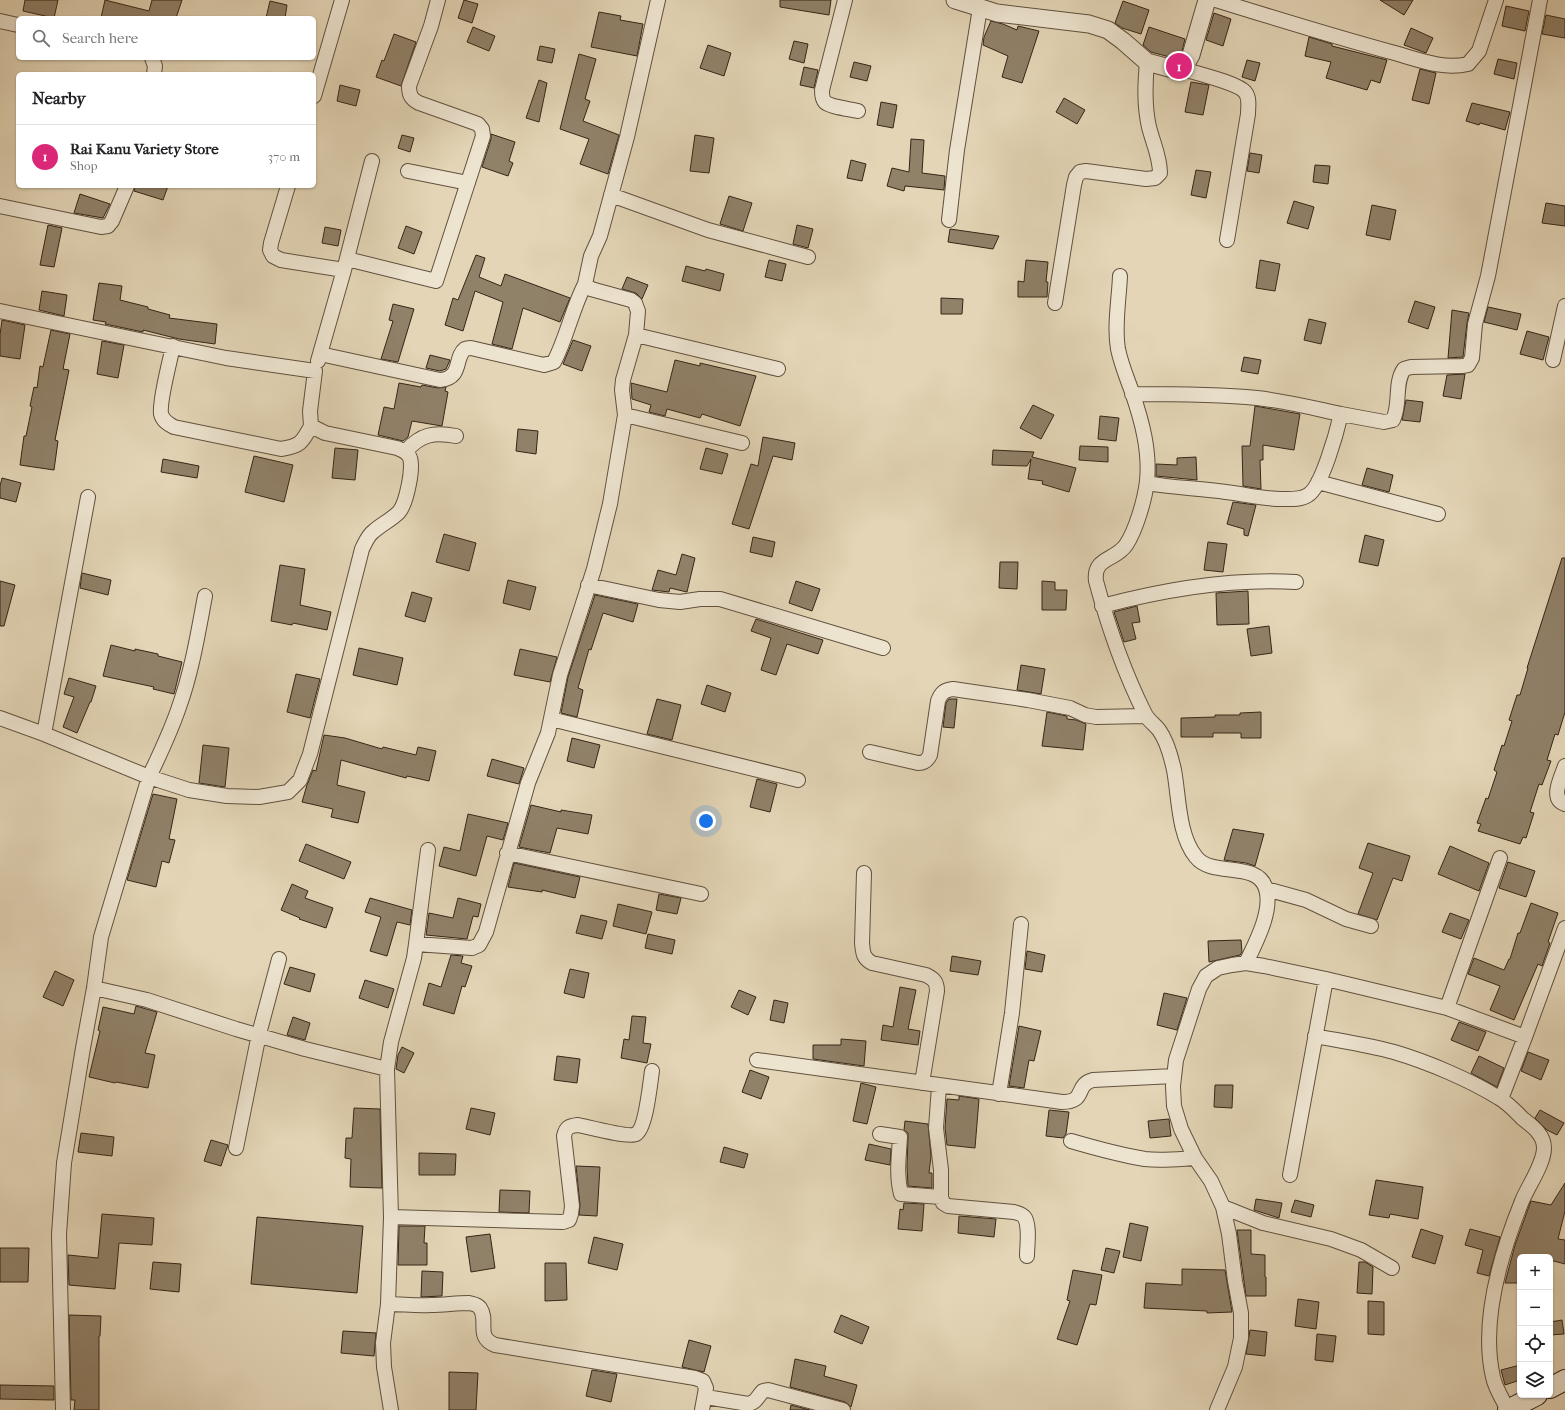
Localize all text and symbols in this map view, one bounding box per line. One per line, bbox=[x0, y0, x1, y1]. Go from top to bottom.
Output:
search box bbox=[16, 16, 316, 60]
icon: search bbox=[30, 27, 52, 49]
text: Search here bbox=[62, 29, 138, 47]
pin: 1 bbox=[1166, 51, 1192, 81]
text: Nearby bbox=[32, 88, 86, 108]
text: Rai Kanu Variety Store bbox=[70, 140, 219, 158]
text: 1 bbox=[43, 149, 47, 164]
text: 370 m bbox=[268, 149, 300, 164]
text: Shop bbox=[70, 158, 98, 173]
your location bbox=[696, 811, 716, 831]
map controls bbox=[1517, 1254, 1553, 1398]
button: + bbox=[1517, 1254, 1553, 1290]
button: − bbox=[1517, 1290, 1553, 1326]
button: locate bbox=[1517, 1326, 1553, 1362]
button: layers bbox=[1517, 1362, 1553, 1398]

